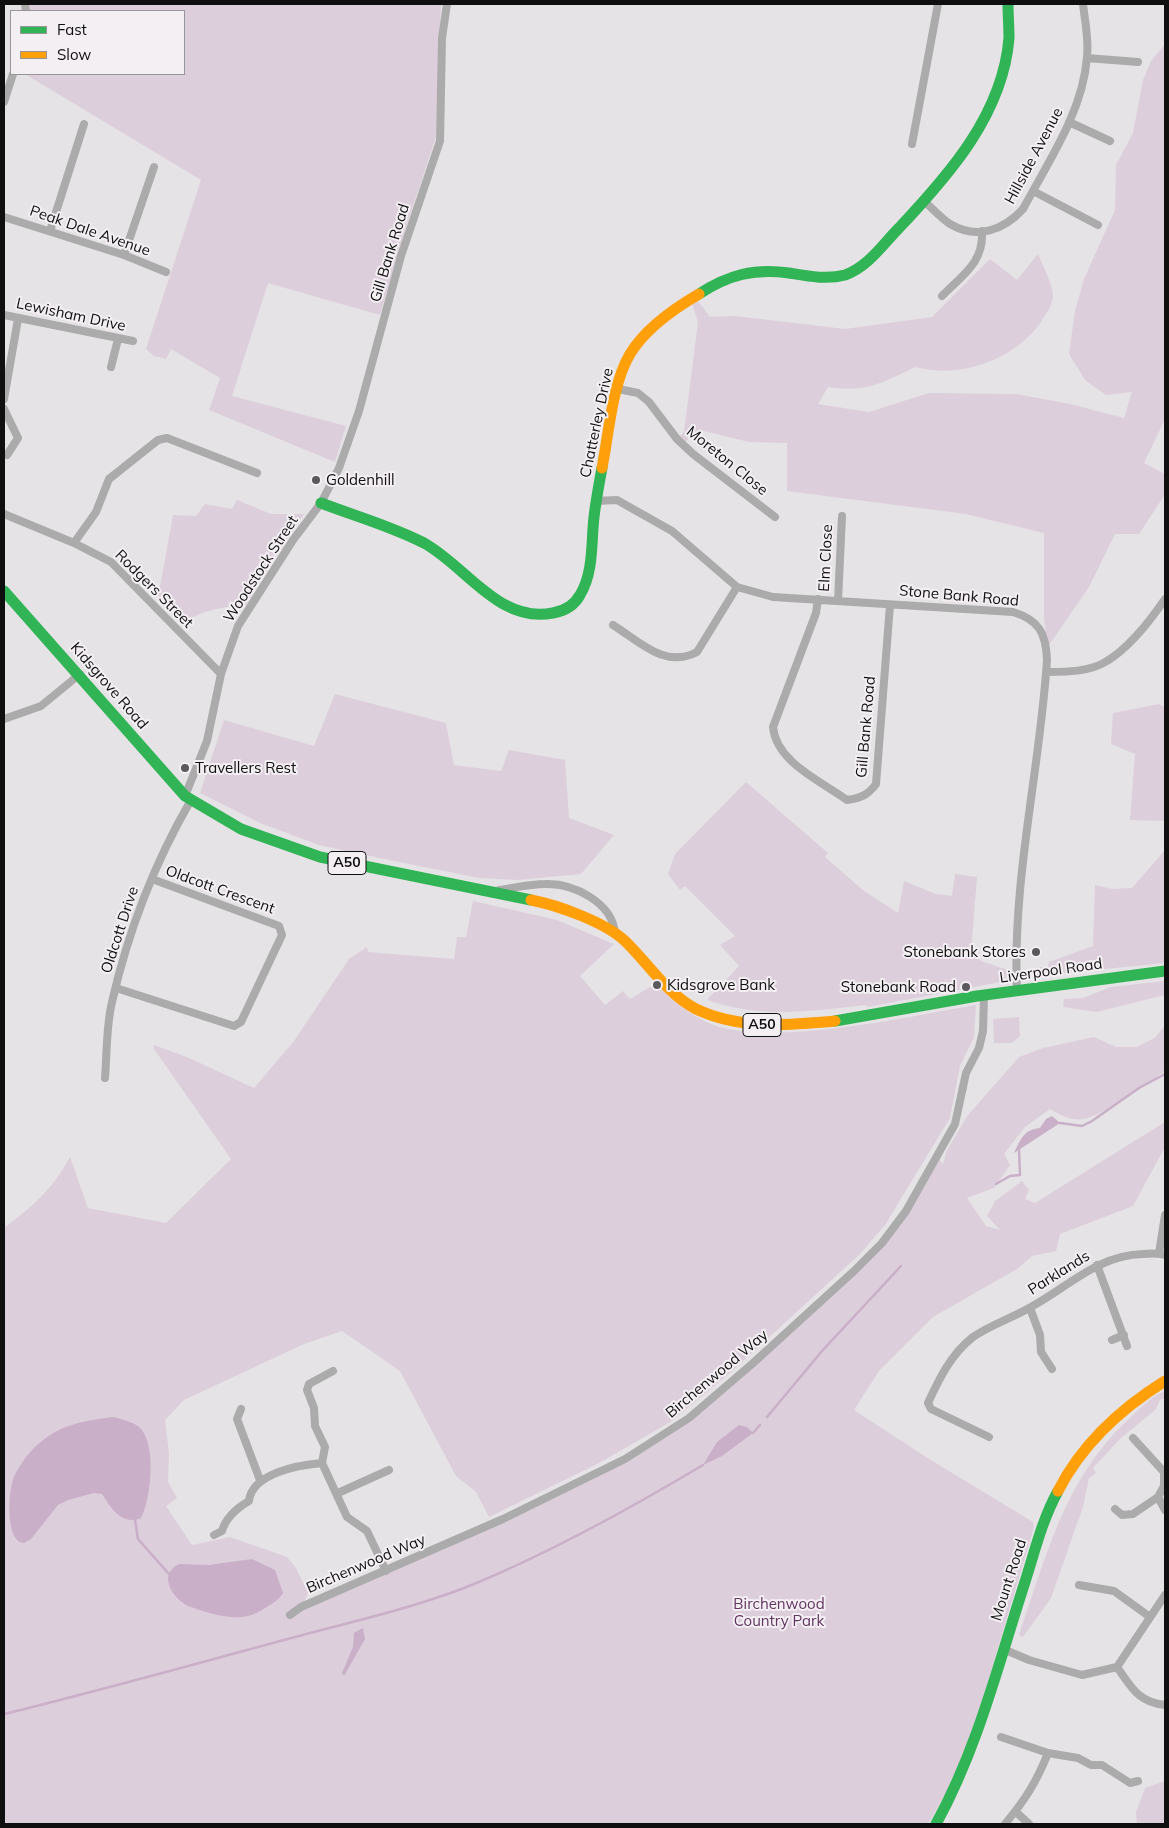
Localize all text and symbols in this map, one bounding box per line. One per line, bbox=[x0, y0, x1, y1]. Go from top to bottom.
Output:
legend bbox=[10, 10, 185, 75]
text: Fast bbox=[57, 20, 87, 39]
text: Slow bbox=[57, 45, 91, 64]
street label: Hillside Avenue bbox=[1001, 105, 1067, 207]
street label: Peak Dale Avenue bbox=[27, 202, 153, 260]
street label: Gill Bank Road bbox=[366, 202, 414, 304]
street label: Lewisham Drive bbox=[15, 295, 127, 335]
street label: Chatterley Drive bbox=[577, 367, 617, 479]
street label: Moreton Close bbox=[683, 423, 771, 499]
place label: Goldenhill bbox=[326, 471, 395, 489]
marker: Goldenhill bbox=[310, 474, 322, 486]
street label: Woodstock Street bbox=[220, 512, 302, 626]
street label: Elm Close bbox=[815, 524, 837, 592]
street label: Rodgers Street bbox=[111, 546, 197, 632]
street label: Stone Bank Road bbox=[898, 582, 1020, 610]
street label: Kidsgrove Road bbox=[66, 639, 152, 733]
street label: Gill Bank Road bbox=[853, 675, 879, 779]
place label: Travellers Rest bbox=[195, 759, 296, 777]
marker: Travellers Rest bbox=[179, 762, 191, 774]
road number: A50 bbox=[328, 851, 366, 874]
street label: Oldcott Crescent bbox=[163, 862, 277, 918]
street label: Oldcott Drive bbox=[97, 884, 143, 976]
place label: Stonebank Stores bbox=[904, 943, 1026, 961]
marker: Stonebank Stores bbox=[1030, 946, 1042, 958]
street label: Liverpool Road bbox=[998, 955, 1104, 987]
place label: Kidsgrove Bank bbox=[667, 976, 775, 994]
place label: Stonebank Road bbox=[841, 978, 956, 996]
marker: Kidsgrove Bank bbox=[651, 979, 663, 991]
marker: Stonebank Road bbox=[960, 981, 972, 993]
road number: A50 bbox=[743, 1014, 781, 1036]
street label: Parklands bbox=[1025, 1247, 1093, 1299]
street label: Birchenwood Way bbox=[662, 1326, 772, 1422]
street label: Birchenwood Way bbox=[304, 1531, 428, 1597]
street label: Mount Road bbox=[987, 1537, 1031, 1623]
park label: Birchenwood Country Park bbox=[733, 1595, 825, 1630]

